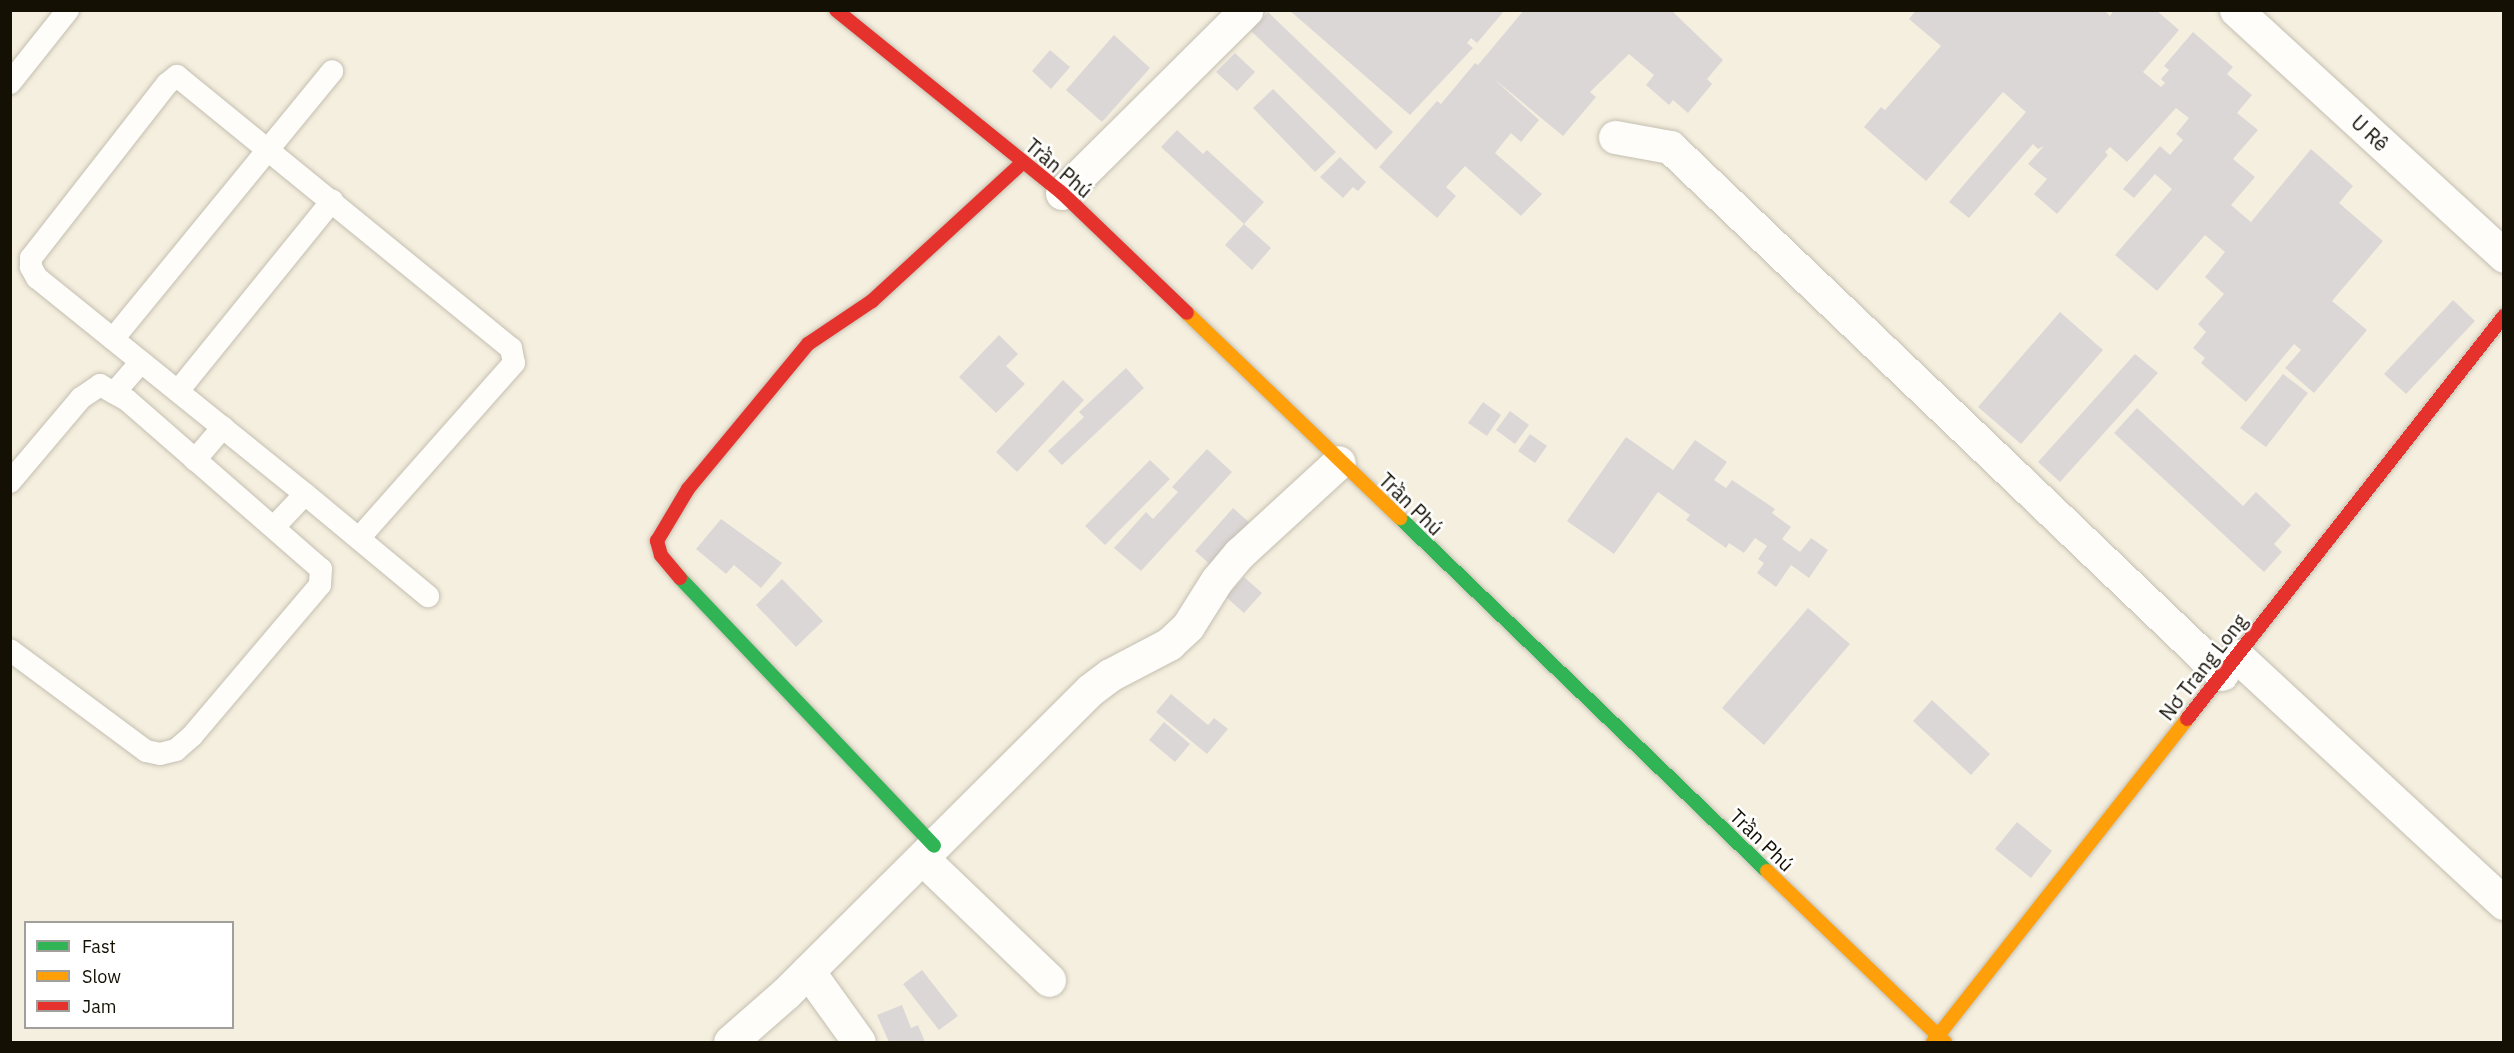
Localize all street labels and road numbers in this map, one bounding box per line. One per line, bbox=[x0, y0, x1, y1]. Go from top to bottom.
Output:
street label: U Rê bbox=[2347, 110, 2393, 156]
street label: Trần Phú bbox=[1021, 133, 1097, 203]
street label: Trần Phú bbox=[1374, 468, 1448, 540]
street label: Nơ Trang Long bbox=[2154, 609, 2252, 725]
street label: Trần Phú bbox=[1725, 804, 1799, 876]

